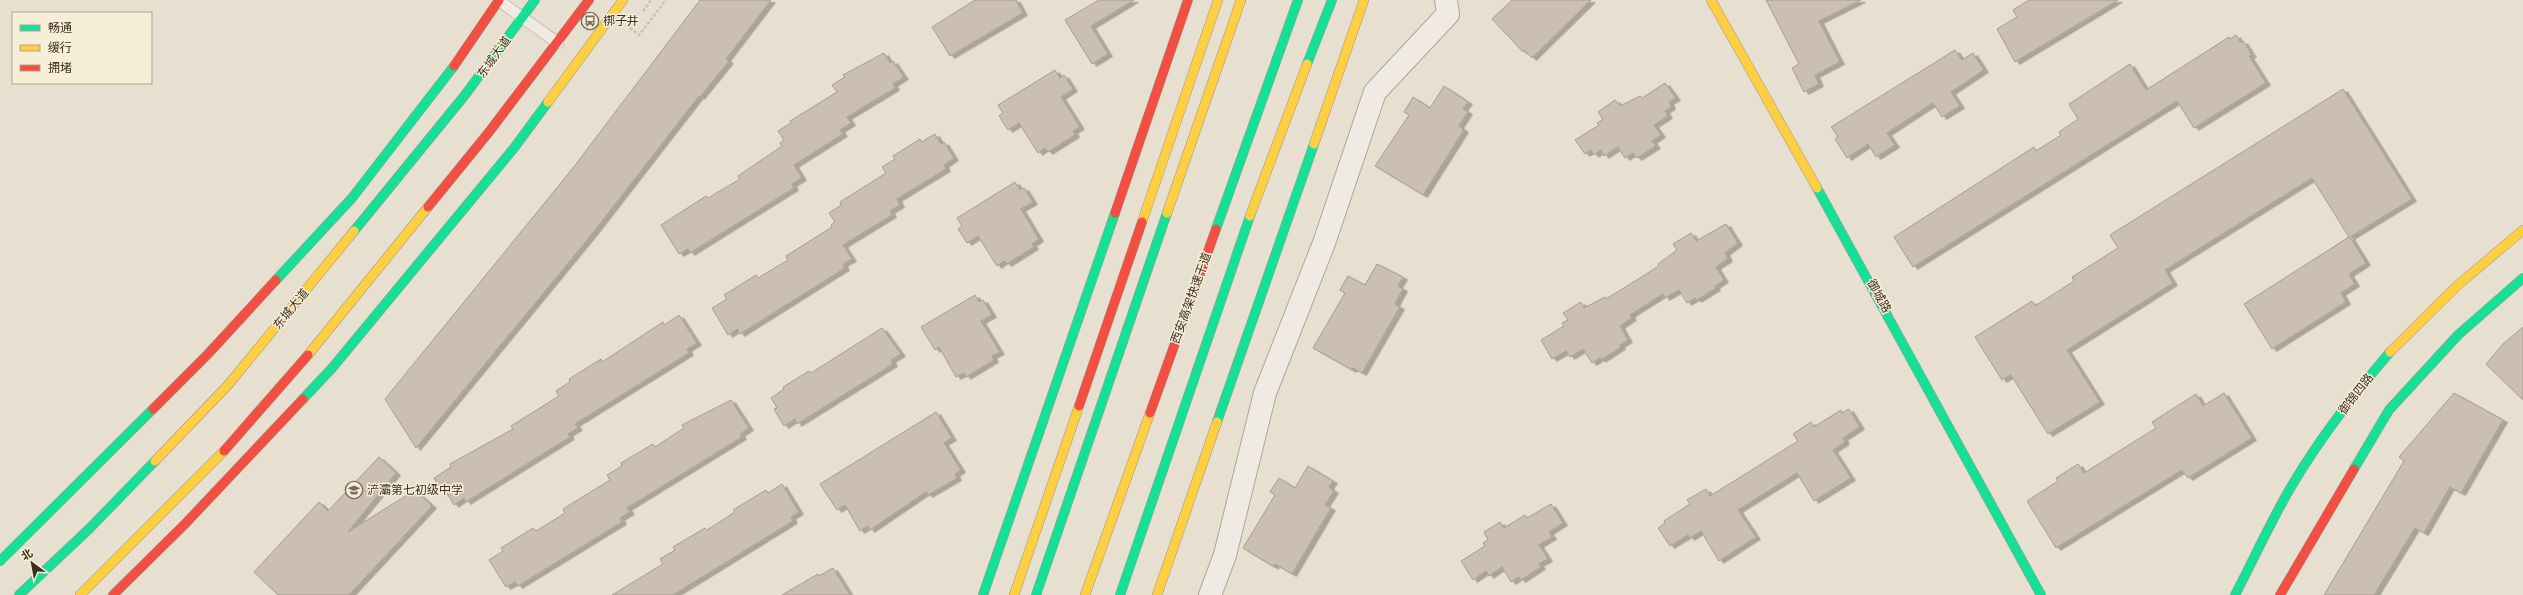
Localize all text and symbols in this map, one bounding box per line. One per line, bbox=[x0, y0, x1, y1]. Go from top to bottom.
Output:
bus stop icon: 梆子井 bbox=[580, 11, 600, 31]
legend bbox=[12, 12, 152, 84]
place label: 梆子井 bbox=[603, 13, 639, 28]
text: 畅通 bbox=[48, 20, 72, 35]
street label: 东城大道 bbox=[473, 33, 514, 81]
text: 缓行 bbox=[48, 40, 72, 55]
text: 拥堵 bbox=[48, 60, 72, 75]
street label: 西安高架快速干道 bbox=[1167, 250, 1214, 346]
street label: 御城路 bbox=[1864, 276, 1895, 315]
street label: 东城大道 bbox=[270, 285, 312, 332]
street label: 御锦四路 bbox=[2335, 370, 2376, 417]
school or university icon: 浐灞第七初级中学 bbox=[344, 480, 364, 500]
place label: 浐灞第七初级中学 bbox=[367, 482, 463, 497]
north arrow bbox=[12, 543, 52, 583]
text: 北 bbox=[18, 546, 35, 563]

